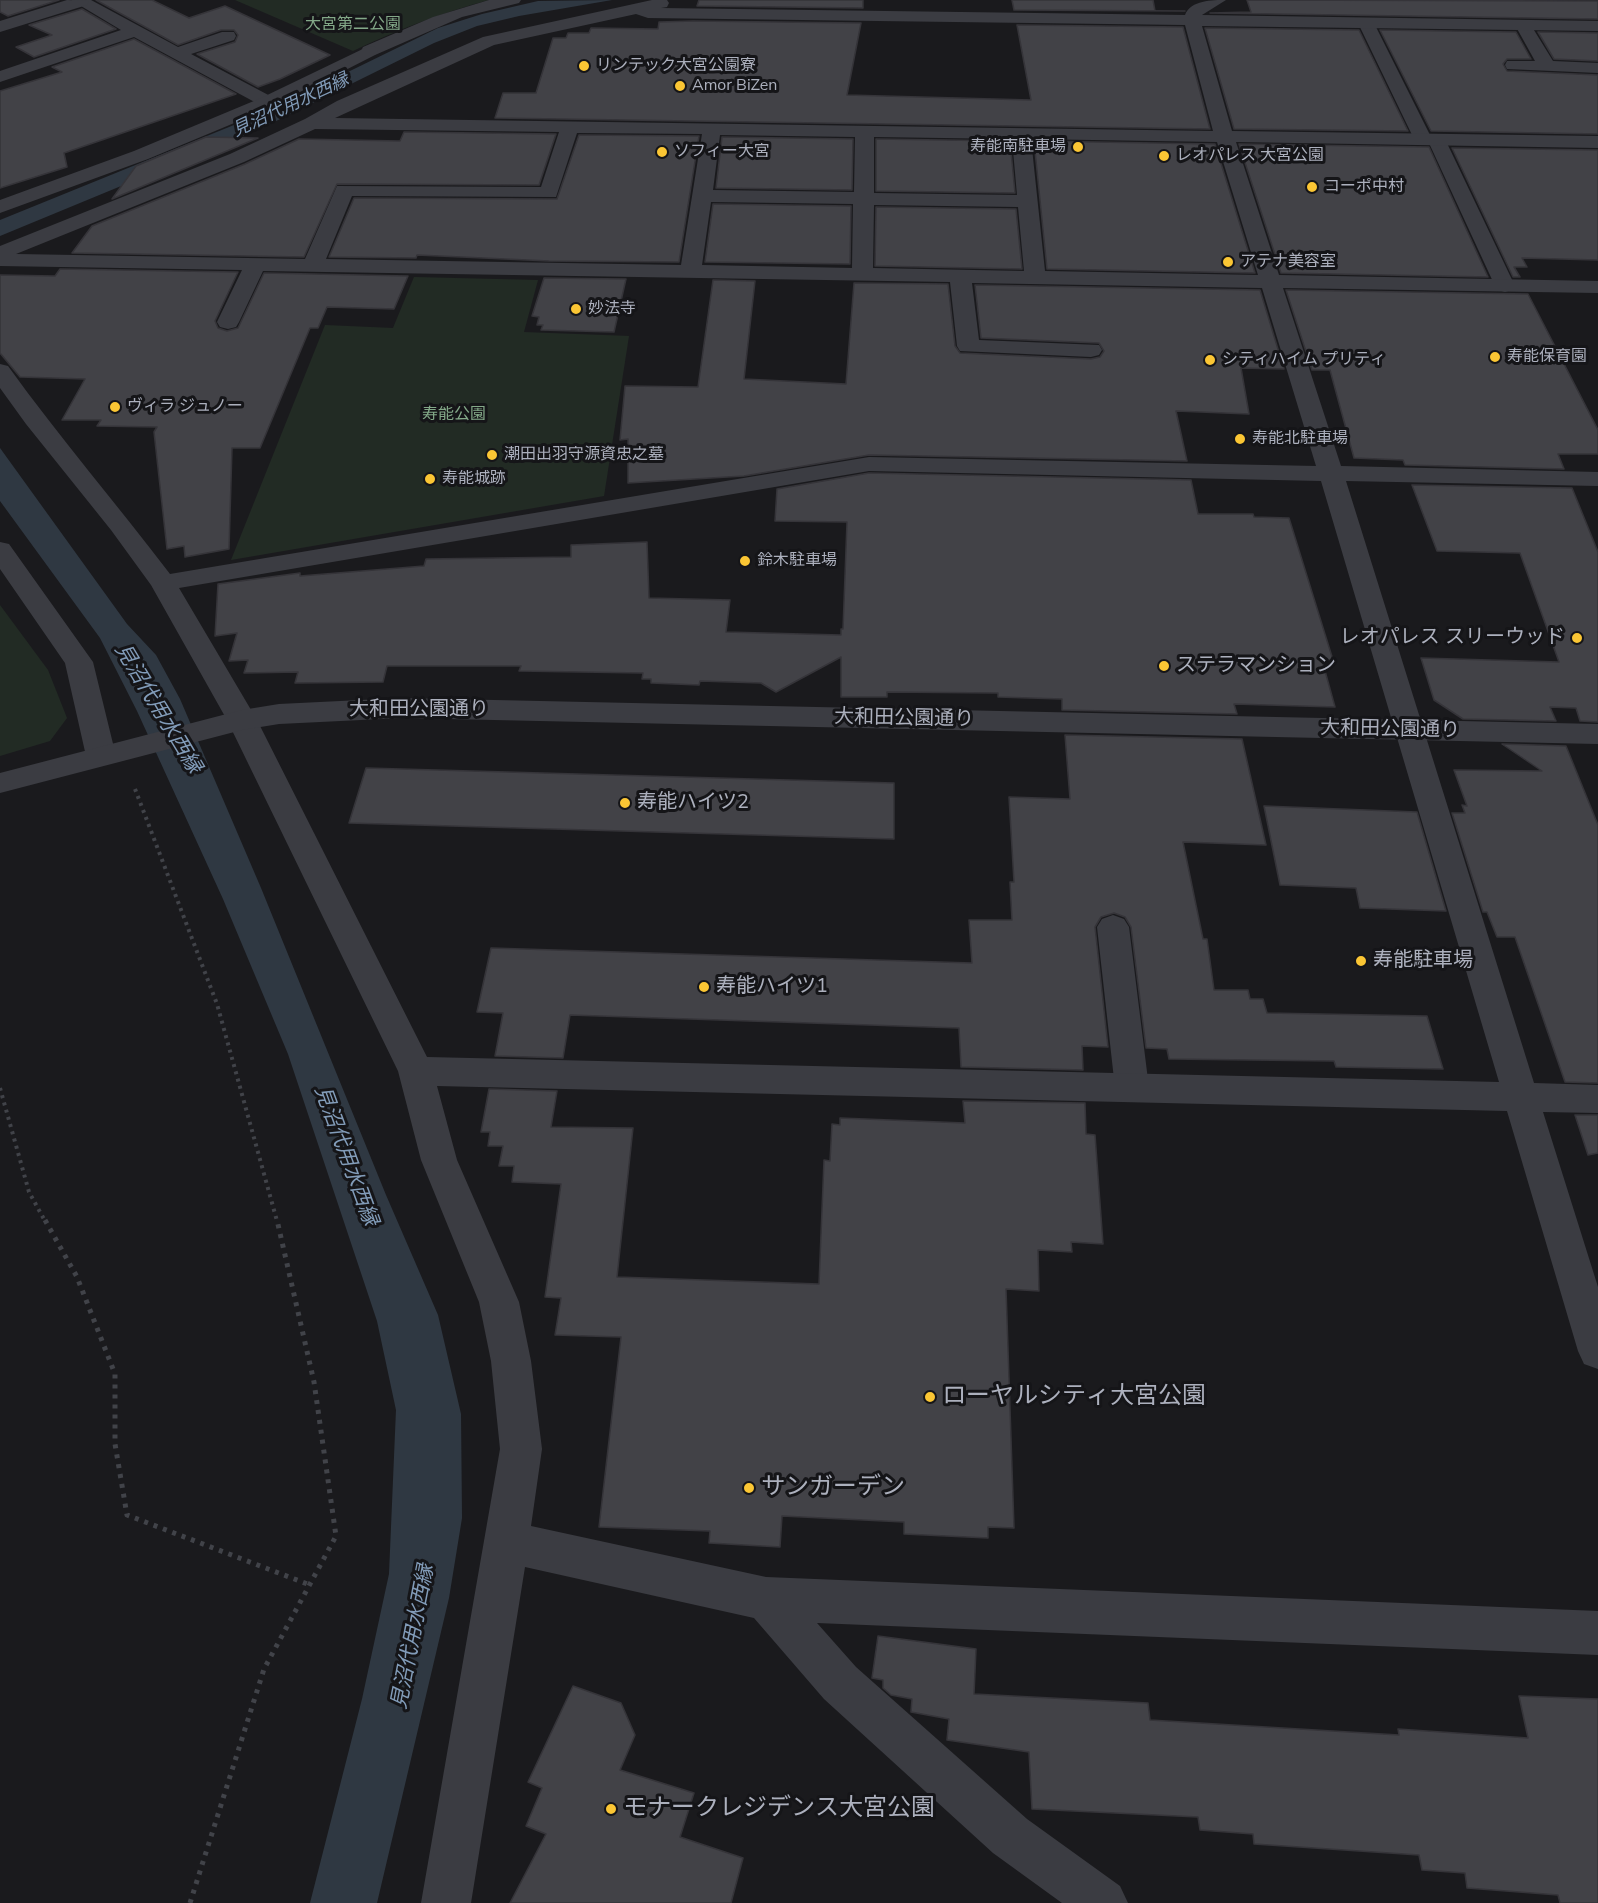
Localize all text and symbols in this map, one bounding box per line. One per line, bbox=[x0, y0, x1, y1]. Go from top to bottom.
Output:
park label: 大宮第二公園 bbox=[305, 15, 401, 35]
place label: リンテック大宮公園寮 bbox=[596, 56, 756, 76]
marker: リンテック大宮公園寮 bbox=[577, 59, 591, 73]
water label: 見沼代用水西縁 bbox=[229, 70, 353, 142]
place label: Amor BiZen bbox=[692, 76, 777, 96]
marker: Amor BiZen bbox=[673, 79, 687, 93]
place label: 寿能南駐車場 bbox=[970, 137, 1066, 157]
marker: 寿能南駐車場 bbox=[1071, 140, 1085, 154]
place label: ソフィー大宮 bbox=[674, 142, 770, 162]
marker: ソフィー大宮 bbox=[655, 145, 669, 159]
place label: レオパレス 大宮公園 bbox=[1176, 146, 1324, 166]
marker: レオパレス 大宮公園 bbox=[1157, 149, 1171, 163]
place label: コーポ中村 bbox=[1324, 177, 1404, 197]
marker: コーポ中村 bbox=[1305, 180, 1319, 194]
place label: アテナ美容室 bbox=[1240, 252, 1336, 272]
marker: アテナ美容室 bbox=[1221, 255, 1235, 269]
place label: 妙法寺 bbox=[588, 299, 636, 319]
marker: 妙法寺 bbox=[569, 302, 583, 316]
place label: 寿能保育園 bbox=[1507, 347, 1587, 367]
place label: シティハイム プリティ bbox=[1222, 350, 1386, 370]
marker: 寿能保育園 bbox=[1488, 350, 1502, 364]
marker: シティハイム プリティ bbox=[1203, 353, 1217, 367]
place label: ヴィラ ジュノー bbox=[127, 397, 243, 417]
marker: ヴィラ ジュノー bbox=[108, 400, 122, 414]
park label: 寿能公園 bbox=[422, 405, 486, 425]
place label: 寿能北駐車場 bbox=[1252, 429, 1348, 449]
marker: 寿能北駐車場 bbox=[1233, 432, 1247, 446]
place label: 潮田出羽守源資忠之墓 bbox=[504, 445, 664, 465]
marker: 潮田出羽守源資忠之墓 bbox=[485, 448, 499, 462]
place label: 寿能城跡 bbox=[442, 469, 506, 489]
marker: 寿能城跡 bbox=[423, 472, 437, 486]
place label: 鈴木駐車場 bbox=[757, 551, 837, 571]
marker: 鈴木駐車場 bbox=[738, 554, 752, 568]
place label: レオパレス スリーウッド bbox=[1340, 626, 1565, 650]
marker: レオパレス スリーウッド bbox=[1570, 631, 1584, 645]
water label: 見沼代用水西縁 bbox=[108, 640, 206, 778]
place label: ステラマンション bbox=[1176, 654, 1336, 678]
marker: ステラマンション bbox=[1157, 659, 1171, 673]
street label: 大和田公園通り bbox=[349, 698, 489, 722]
street label: 大和田公園通り bbox=[834, 706, 974, 732]
street label: 大和田公園通り bbox=[1320, 717, 1460, 743]
place label: 寿能ハイツ2 bbox=[637, 791, 749, 815]
marker: 寿能ハイツ2 bbox=[618, 796, 632, 810]
place label: 寿能駐車場 bbox=[1373, 949, 1473, 973]
marker: 寿能駐車場 bbox=[1354, 954, 1368, 968]
place label: 寿能ハイツ1 bbox=[716, 975, 828, 999]
marker: 寿能ハイツ1 bbox=[697, 980, 711, 994]
water label: 見沼代用水西縁 bbox=[308, 1083, 382, 1229]
place label: ローヤルシティ大宮公園 bbox=[942, 1383, 1206, 1411]
marker: ローヤルシティ大宮公園 bbox=[923, 1390, 937, 1404]
place label: サンガーデン bbox=[761, 1474, 905, 1502]
marker: サンガーデン bbox=[742, 1481, 756, 1495]
water label: 見沼代用水西縁 bbox=[388, 1562, 440, 1712]
place label: モナークレジデンス大宮公園 bbox=[623, 1795, 935, 1823]
marker: モナークレジデンス大宮公園 bbox=[604, 1802, 618, 1816]

